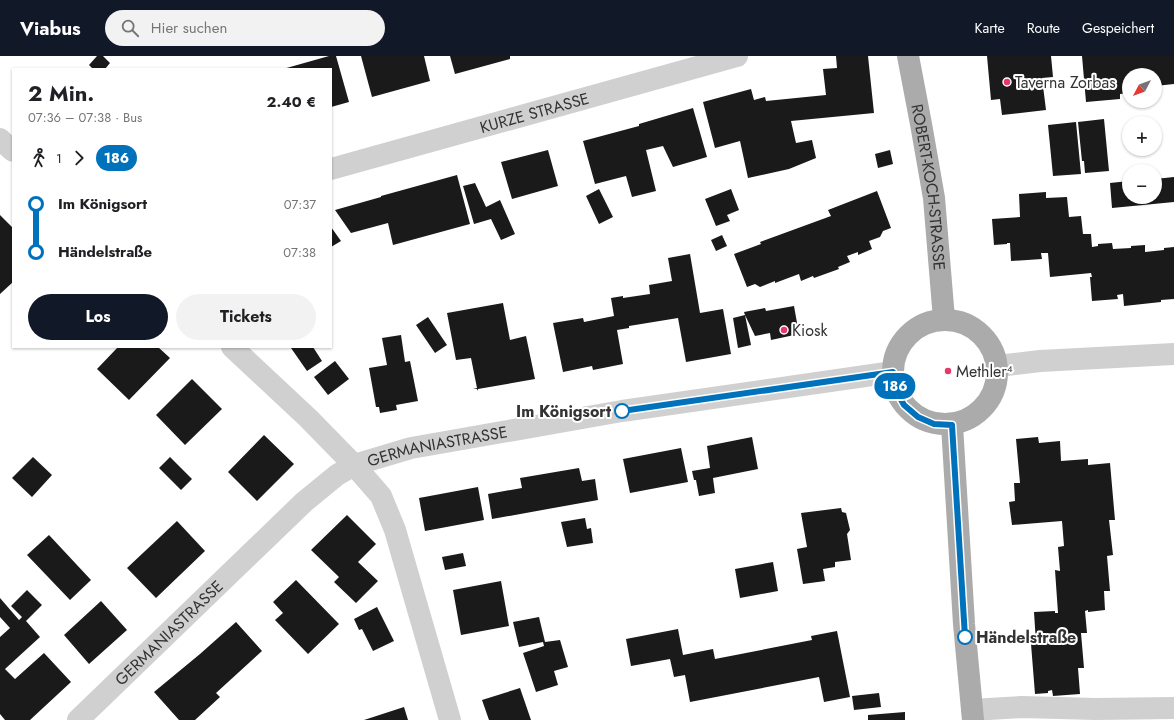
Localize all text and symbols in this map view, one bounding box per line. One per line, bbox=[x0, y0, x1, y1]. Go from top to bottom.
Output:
search box bbox=[105, 10, 385, 46]
text: Viabus bbox=[20, 15, 81, 42]
icon: search bbox=[119, 17, 141, 39]
text: Hier suchen bbox=[151, 17, 227, 39]
text: Karte bbox=[975, 18, 1005, 38]
text: Route bbox=[1027, 18, 1060, 38]
text: Gespeichert bbox=[1082, 18, 1154, 38]
north arrow bbox=[1122, 68, 1162, 108]
map controls bbox=[1122, 68, 1162, 204]
place label: Taverna Zorbas bbox=[1015, 71, 1116, 94]
text: 2 Min. bbox=[28, 77, 94, 109]
marker: Taverna Zorbas bbox=[1002, 77, 1012, 87]
street label: KURZE STRASSE bbox=[477, 87, 592, 139]
text: 2.40 € bbox=[267, 91, 316, 113]
street label: ROBERT-KOCH-STRASSE bbox=[905, 102, 951, 271]
text: 07:36 – 07:38 · Bus bbox=[28, 108, 142, 127]
button: + bbox=[1122, 116, 1162, 156]
icon: walk bbox=[28, 147, 50, 169]
icon: forward bbox=[68, 147, 90, 169]
text: 186 bbox=[104, 148, 129, 168]
text: 1 bbox=[56, 149, 62, 168]
button: − bbox=[1122, 164, 1162, 204]
text: Im Königsort bbox=[58, 193, 147, 215]
text: 07:37 bbox=[284, 195, 316, 214]
text: Händelstraße bbox=[58, 241, 152, 263]
text: 07:38 bbox=[283, 243, 316, 262]
button: Los bbox=[28, 294, 168, 340]
button: Tickets bbox=[176, 294, 316, 340]
place label: Kiosk bbox=[792, 319, 828, 342]
marker: Kiosk bbox=[779, 325, 789, 335]
place label: Methler⁴ bbox=[956, 360, 1013, 383]
marker: Methler⁴ bbox=[943, 366, 953, 376]
line badge: 186 bbox=[872, 373, 918, 399]
text: 186 bbox=[882, 376, 908, 396]
place label: Im Königsort bbox=[516, 400, 612, 423]
marker: Im Königsort bbox=[614, 403, 630, 419]
street label: GERMANIASTRASSE bbox=[365, 420, 509, 472]
street label: GERMANIASTRASSE bbox=[110, 575, 228, 691]
place label: Händelstraße bbox=[976, 626, 1076, 649]
marker: Händelstraße bbox=[957, 629, 973, 645]

